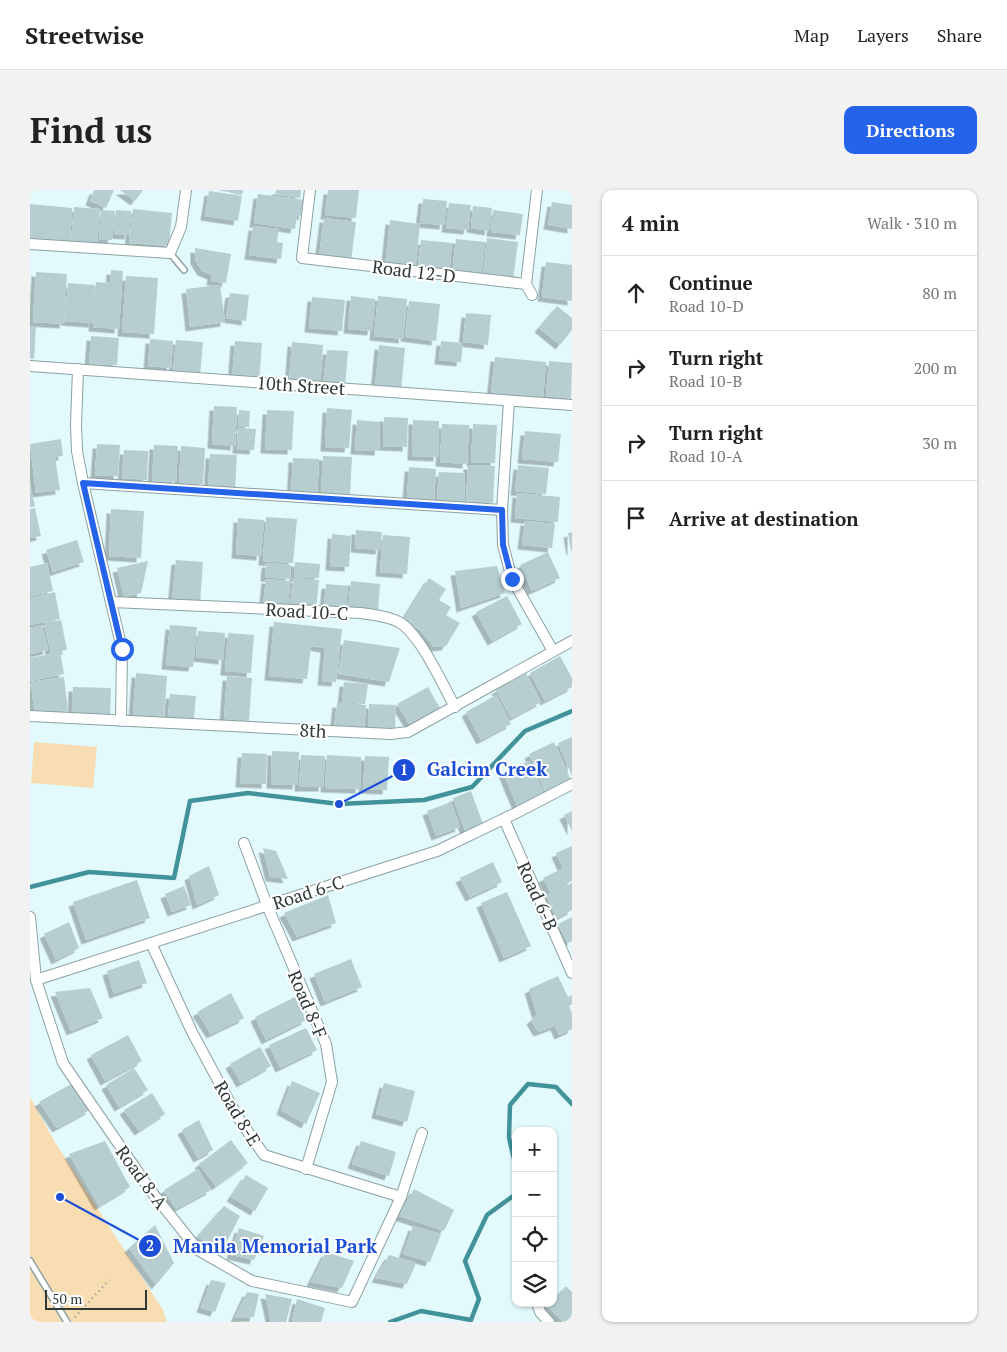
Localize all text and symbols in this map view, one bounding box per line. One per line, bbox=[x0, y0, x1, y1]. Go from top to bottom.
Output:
text: Streetwise bbox=[25, 19, 144, 51]
text: Map bbox=[794, 23, 829, 47]
text: Layers bbox=[857, 23, 909, 47]
text: Share bbox=[937, 23, 982, 47]
button: Directions bbox=[844, 106, 977, 154]
text: Find us bbox=[30, 107, 152, 153]
text: 4 min bbox=[622, 209, 679, 237]
text: Walk · 310 m bbox=[867, 212, 957, 234]
street label: Road 12-D bbox=[371, 254, 457, 288]
text: Continue bbox=[669, 270, 753, 295]
icon: ahead bbox=[622, 279, 650, 307]
text: 80 m bbox=[922, 282, 957, 304]
text: Road 10-D bbox=[669, 295, 744, 317]
text: Turn right bbox=[669, 345, 763, 370]
icon: right bbox=[622, 354, 650, 382]
text: 200 m bbox=[914, 357, 957, 379]
street label: 10th Street bbox=[256, 370, 346, 400]
text: Road 10-B bbox=[669, 370, 742, 392]
text: Turn right bbox=[669, 420, 763, 445]
icon: right bbox=[622, 429, 650, 457]
text: 30 m bbox=[922, 432, 957, 454]
text: Road 10-A bbox=[669, 445, 743, 467]
icon: arrive bbox=[622, 504, 650, 532]
text: Arrive at destination bbox=[669, 506, 858, 531]
route end bbox=[501, 568, 524, 591]
street label: Road 10-C bbox=[265, 597, 349, 625]
route start bbox=[111, 638, 134, 661]
street label: 8th bbox=[299, 717, 327, 743]
callout: Galcim Creek bbox=[391, 753, 557, 787]
text: Galcim Creek bbox=[427, 756, 548, 781]
text: 1 bbox=[400, 759, 408, 779]
street label: Road 6-B bbox=[512, 858, 564, 934]
street label: Road 6-C bbox=[269, 869, 347, 915]
street label: Road 8-F bbox=[283, 966, 333, 1042]
street label: Road 8-E bbox=[209, 1076, 267, 1150]
map controls bbox=[512, 1127, 557, 1307]
button: + bbox=[512, 1127, 557, 1172]
street label: Road 8-A bbox=[111, 1140, 174, 1214]
button: − bbox=[512, 1172, 557, 1217]
button: locate bbox=[512, 1217, 557, 1262]
callout: Manila Memorial Park bbox=[138, 1229, 387, 1263]
text: Manila Memorial Park bbox=[173, 1233, 378, 1258]
text: 2 bbox=[146, 1235, 154, 1255]
button: layers bbox=[512, 1262, 557, 1307]
scale bar bbox=[45, 1287, 148, 1310]
text: 50 m bbox=[52, 1289, 82, 1308]

